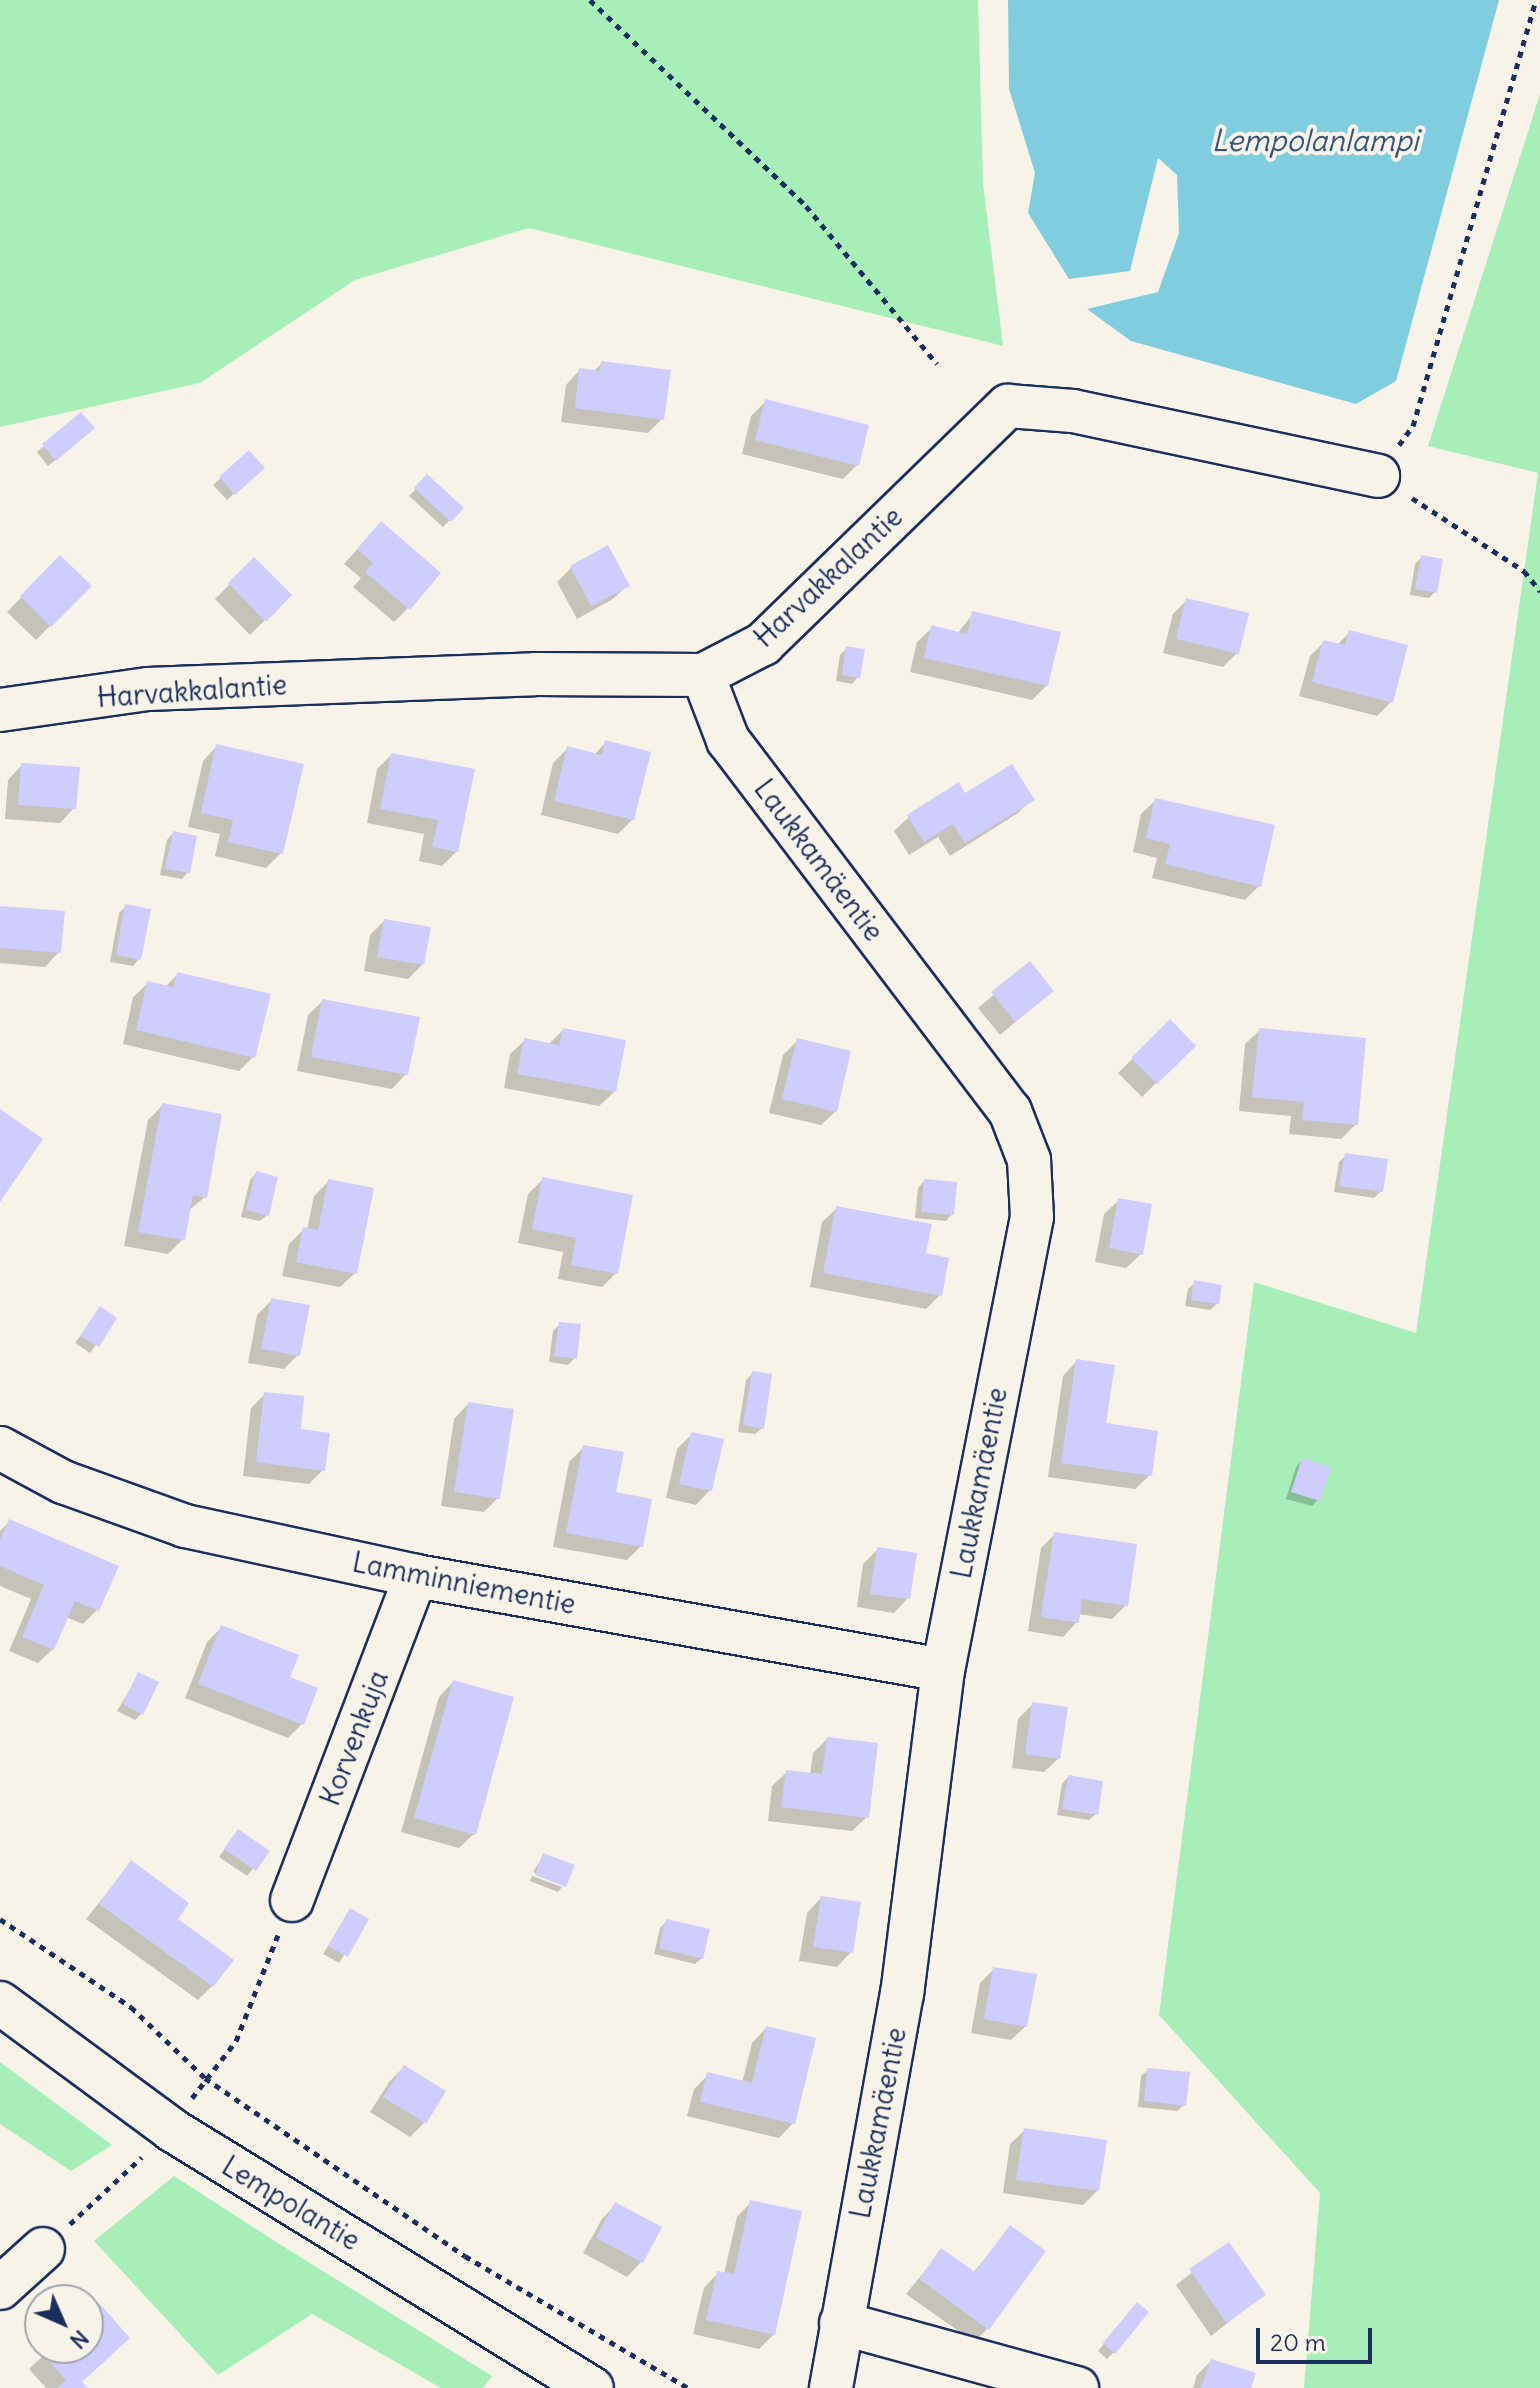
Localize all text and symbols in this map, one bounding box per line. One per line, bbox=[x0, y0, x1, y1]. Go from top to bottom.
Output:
water label: Lempolanlampi bbox=[1211, 122, 1419, 158]
street label: Harvakkalantie bbox=[747, 500, 909, 654]
street label: Harvakkalantie bbox=[96, 668, 288, 714]
street label: Laukkamäentie bbox=[747, 772, 891, 948]
street label: Laukkamäentie bbox=[944, 1385, 1014, 1581]
street label: Lamminniementie bbox=[350, 1545, 578, 1621]
street label: Korvenkuja bbox=[313, 1666, 395, 1810]
street label: Laukkamäentie bbox=[843, 2025, 913, 2221]
street label: Lempolantie bbox=[216, 2149, 366, 2257]
north arrow bbox=[24, 2284, 104, 2364]
scale bar bbox=[1260, 2312, 1376, 2362]
text: N bbox=[64, 2324, 95, 2355]
text: 20 m bbox=[1270, 2327, 1326, 2357]

